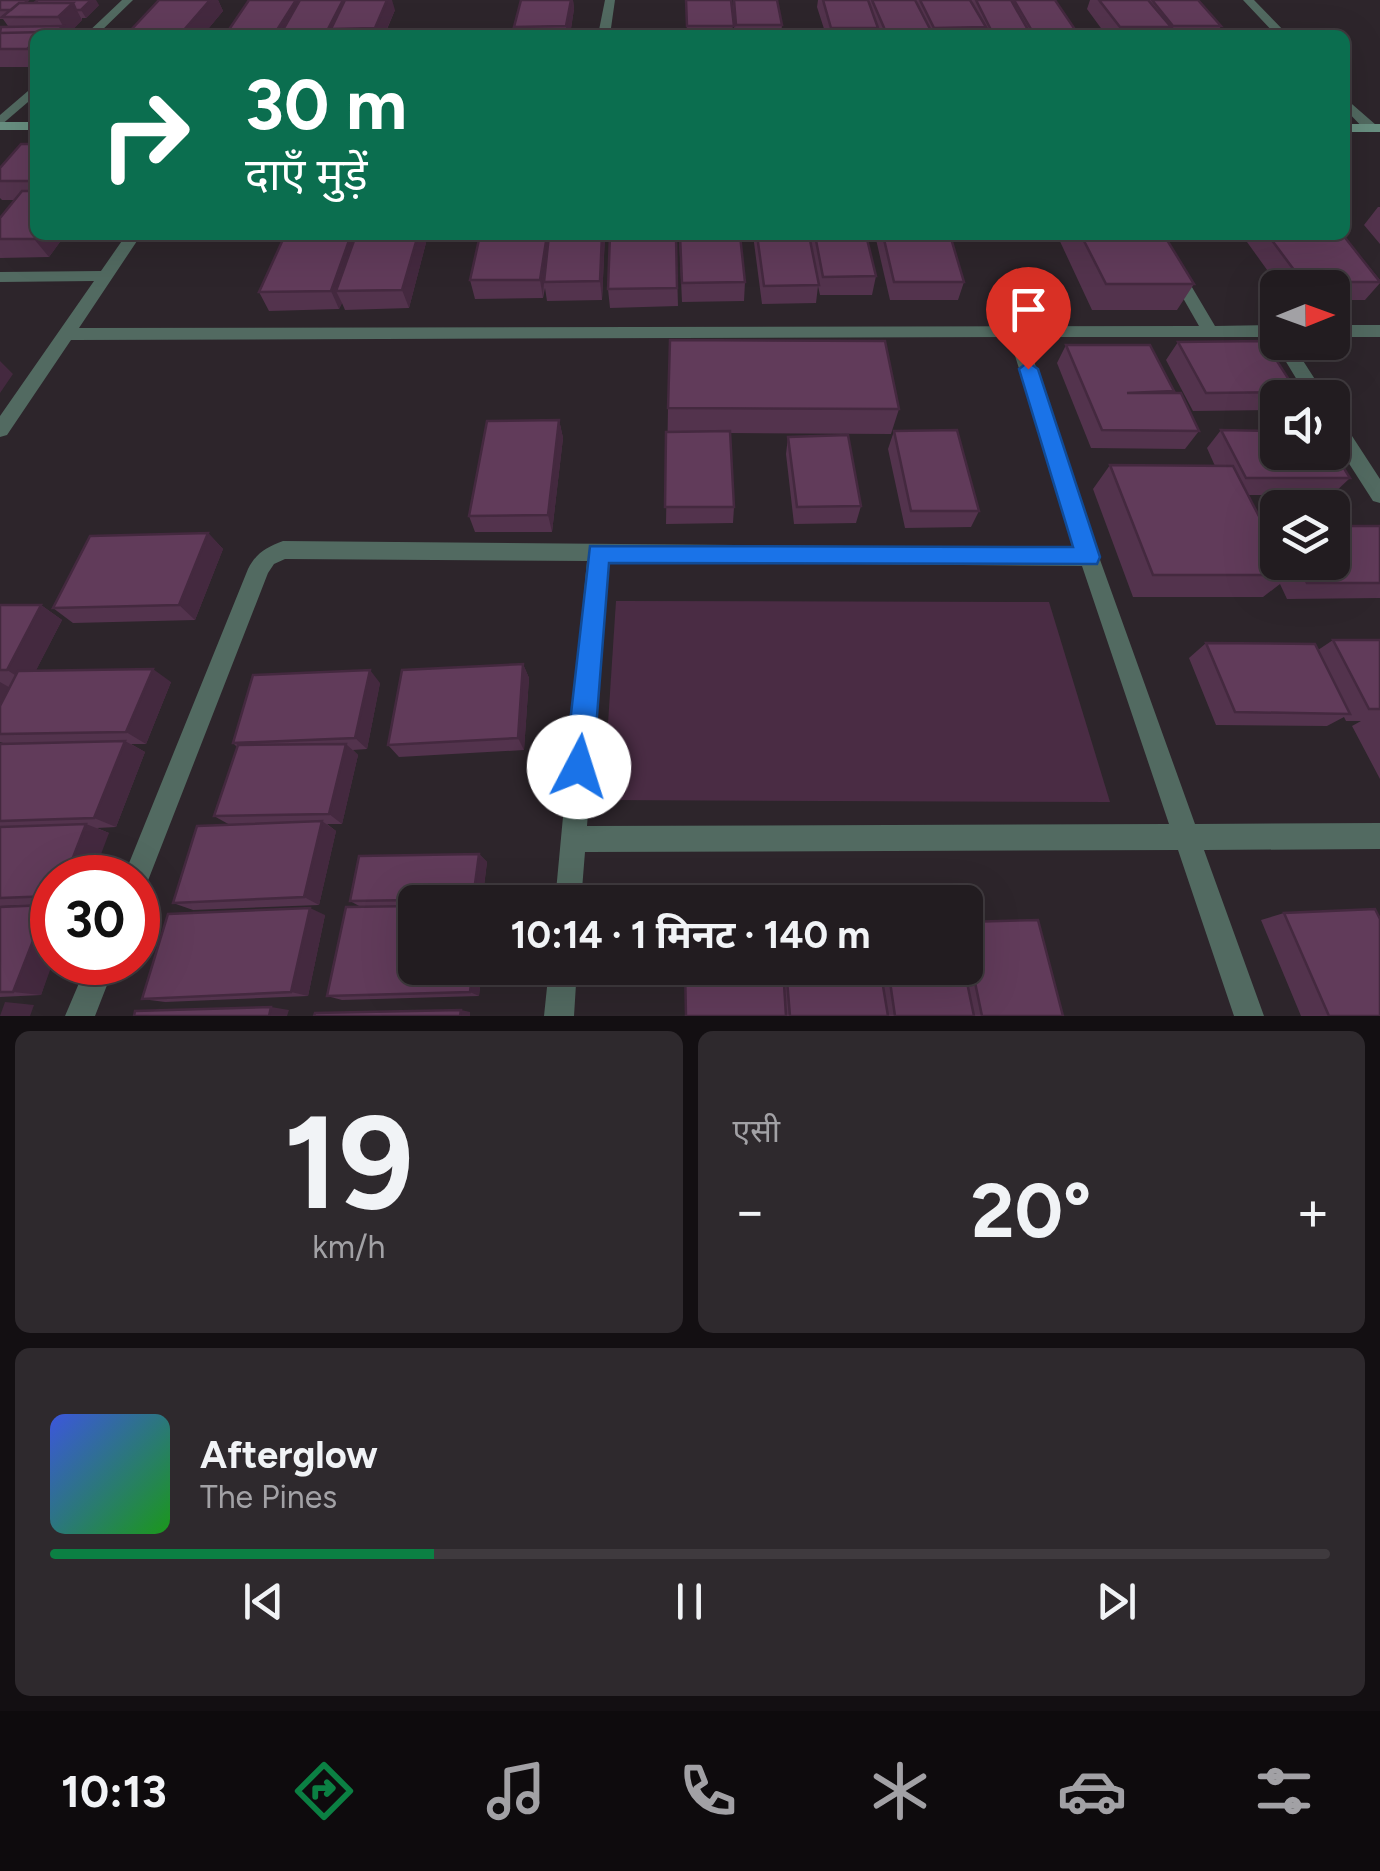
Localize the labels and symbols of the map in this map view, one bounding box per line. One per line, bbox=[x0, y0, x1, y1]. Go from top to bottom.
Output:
pin bbox=[986, 267, 1071, 370]
north arrow bbox=[1260, 270, 1350, 360]
position arrow bbox=[527, 715, 631, 819]
speed limit sign: 30 bbox=[30, 855, 160, 985]

